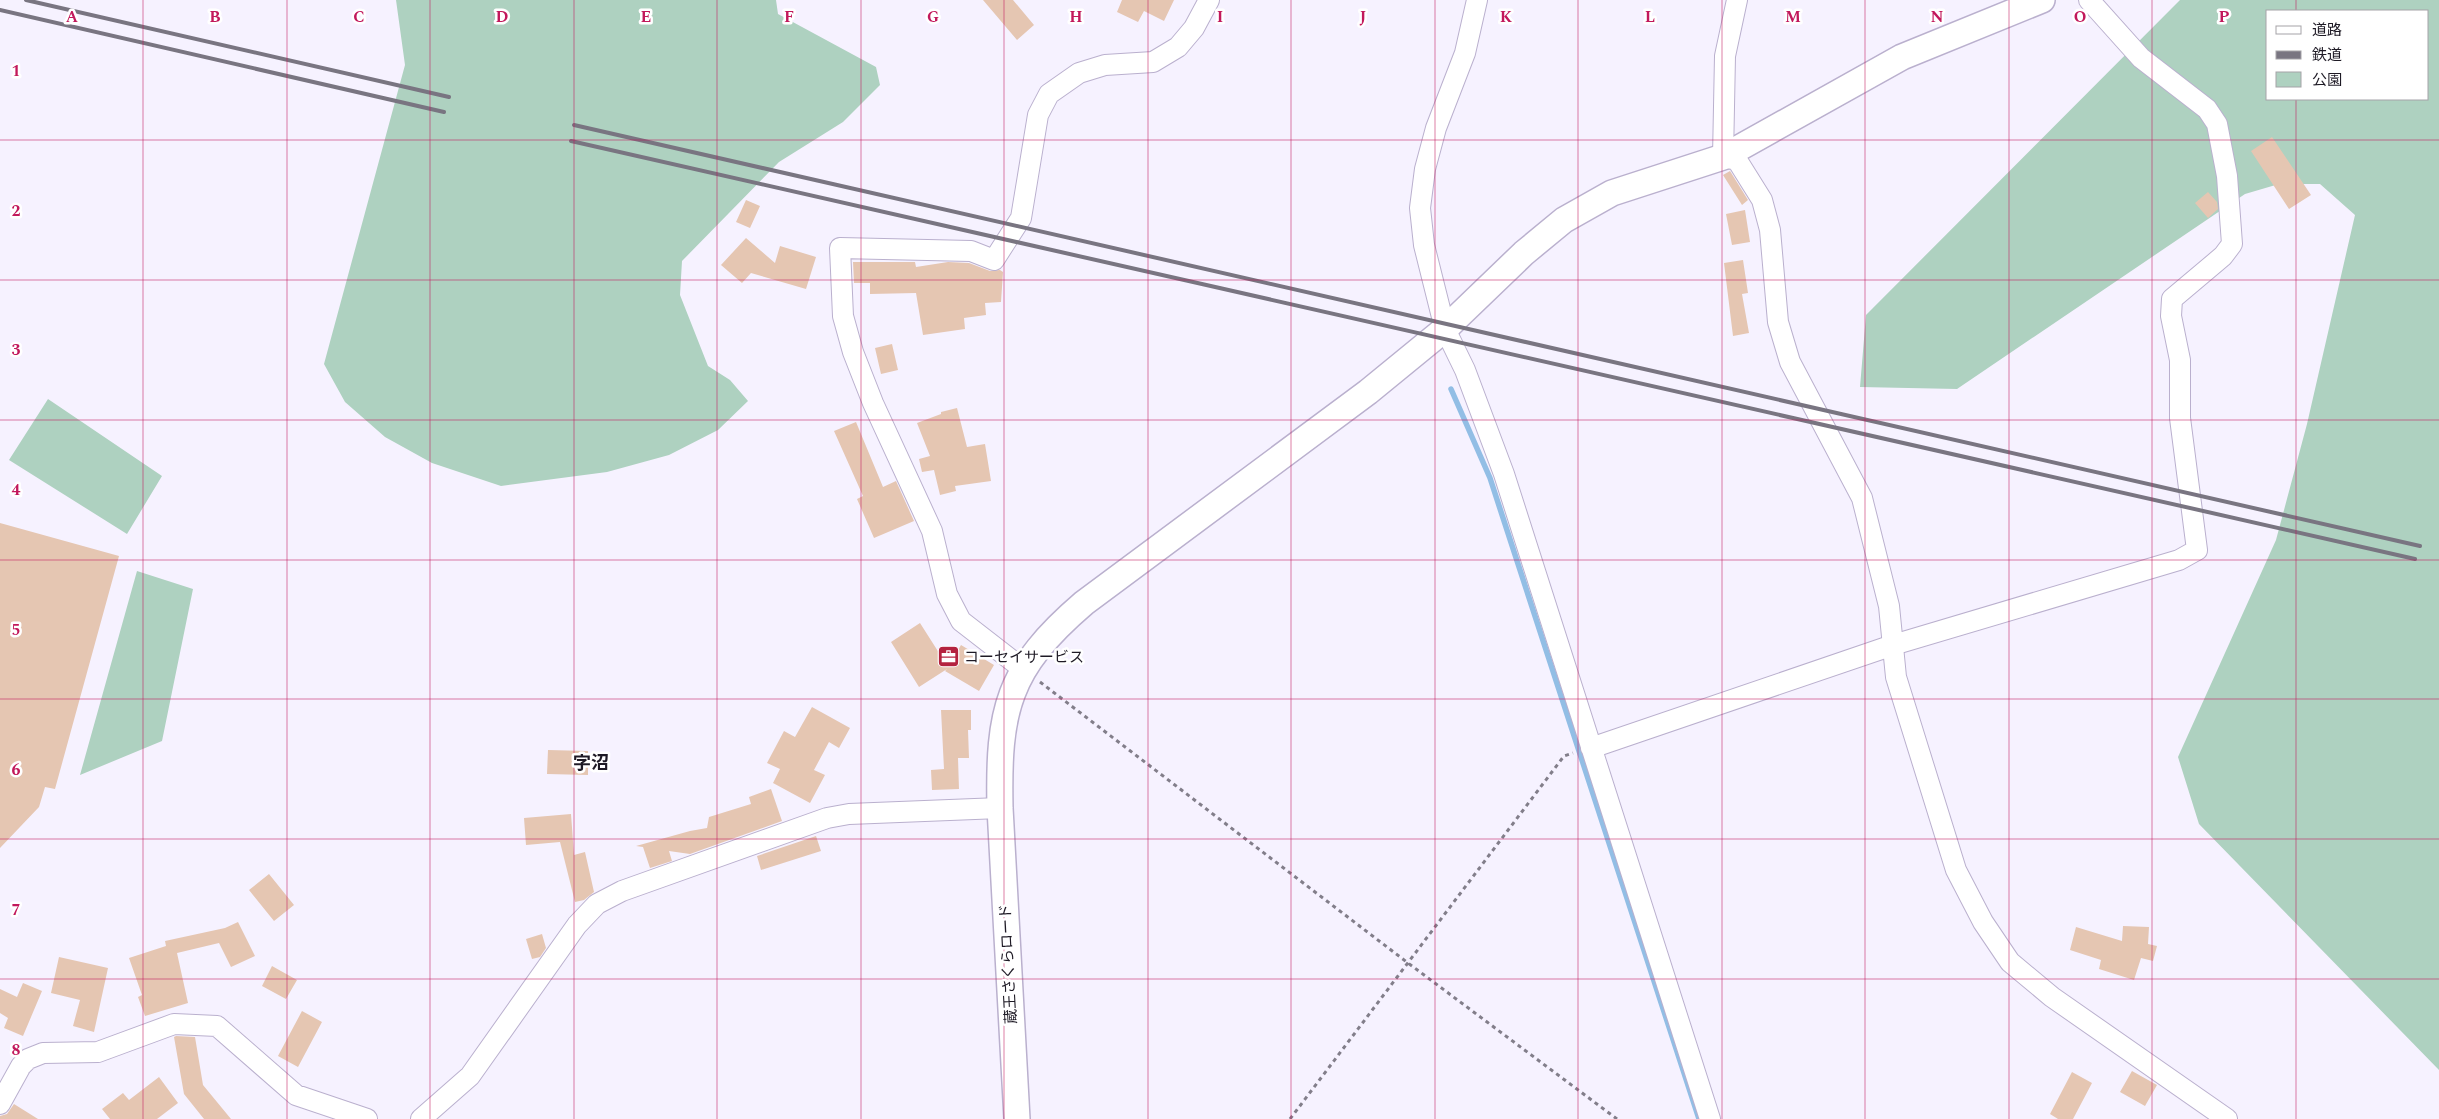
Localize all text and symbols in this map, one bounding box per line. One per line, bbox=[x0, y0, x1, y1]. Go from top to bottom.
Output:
text: A bbox=[66, 5, 79, 29]
text: B bbox=[209, 5, 221, 29]
text: C bbox=[353, 5, 365, 29]
text: D bbox=[496, 5, 509, 29]
text: E bbox=[641, 5, 651, 29]
text: F bbox=[784, 5, 794, 29]
text: G bbox=[927, 5, 939, 29]
text: H bbox=[1069, 5, 1083, 29]
text: I bbox=[1217, 5, 1223, 29]
text: J bbox=[1360, 5, 1367, 29]
text: K bbox=[1500, 5, 1513, 29]
text: L bbox=[1645, 5, 1655, 29]
text: M bbox=[1785, 5, 1801, 29]
text: N bbox=[1930, 5, 1944, 29]
text: O bbox=[2074, 5, 2086, 29]
text: P bbox=[2219, 5, 2230, 29]
legend bbox=[2266, 10, 2429, 100]
text: 道路 bbox=[2312, 19, 2342, 42]
text: 鉄道 bbox=[2312, 44, 2342, 67]
text: 1 bbox=[12, 59, 20, 83]
text: 公園 bbox=[2312, 69, 2342, 92]
text: 2 bbox=[12, 199, 21, 223]
text: 3 bbox=[12, 338, 21, 362]
text: 4 bbox=[12, 478, 21, 502]
text: 5 bbox=[12, 618, 20, 642]
office icon: コーセイサービス bbox=[936, 645, 960, 669]
place label: コーセイサービス bbox=[964, 646, 1084, 669]
district label: 字沼 bbox=[573, 750, 609, 777]
text: 6 bbox=[12, 758, 21, 782]
text: 7 bbox=[12, 898, 21, 922]
street label: 蔵王さくらロード bbox=[994, 903, 1023, 1025]
text: 8 bbox=[12, 1038, 21, 1062]

